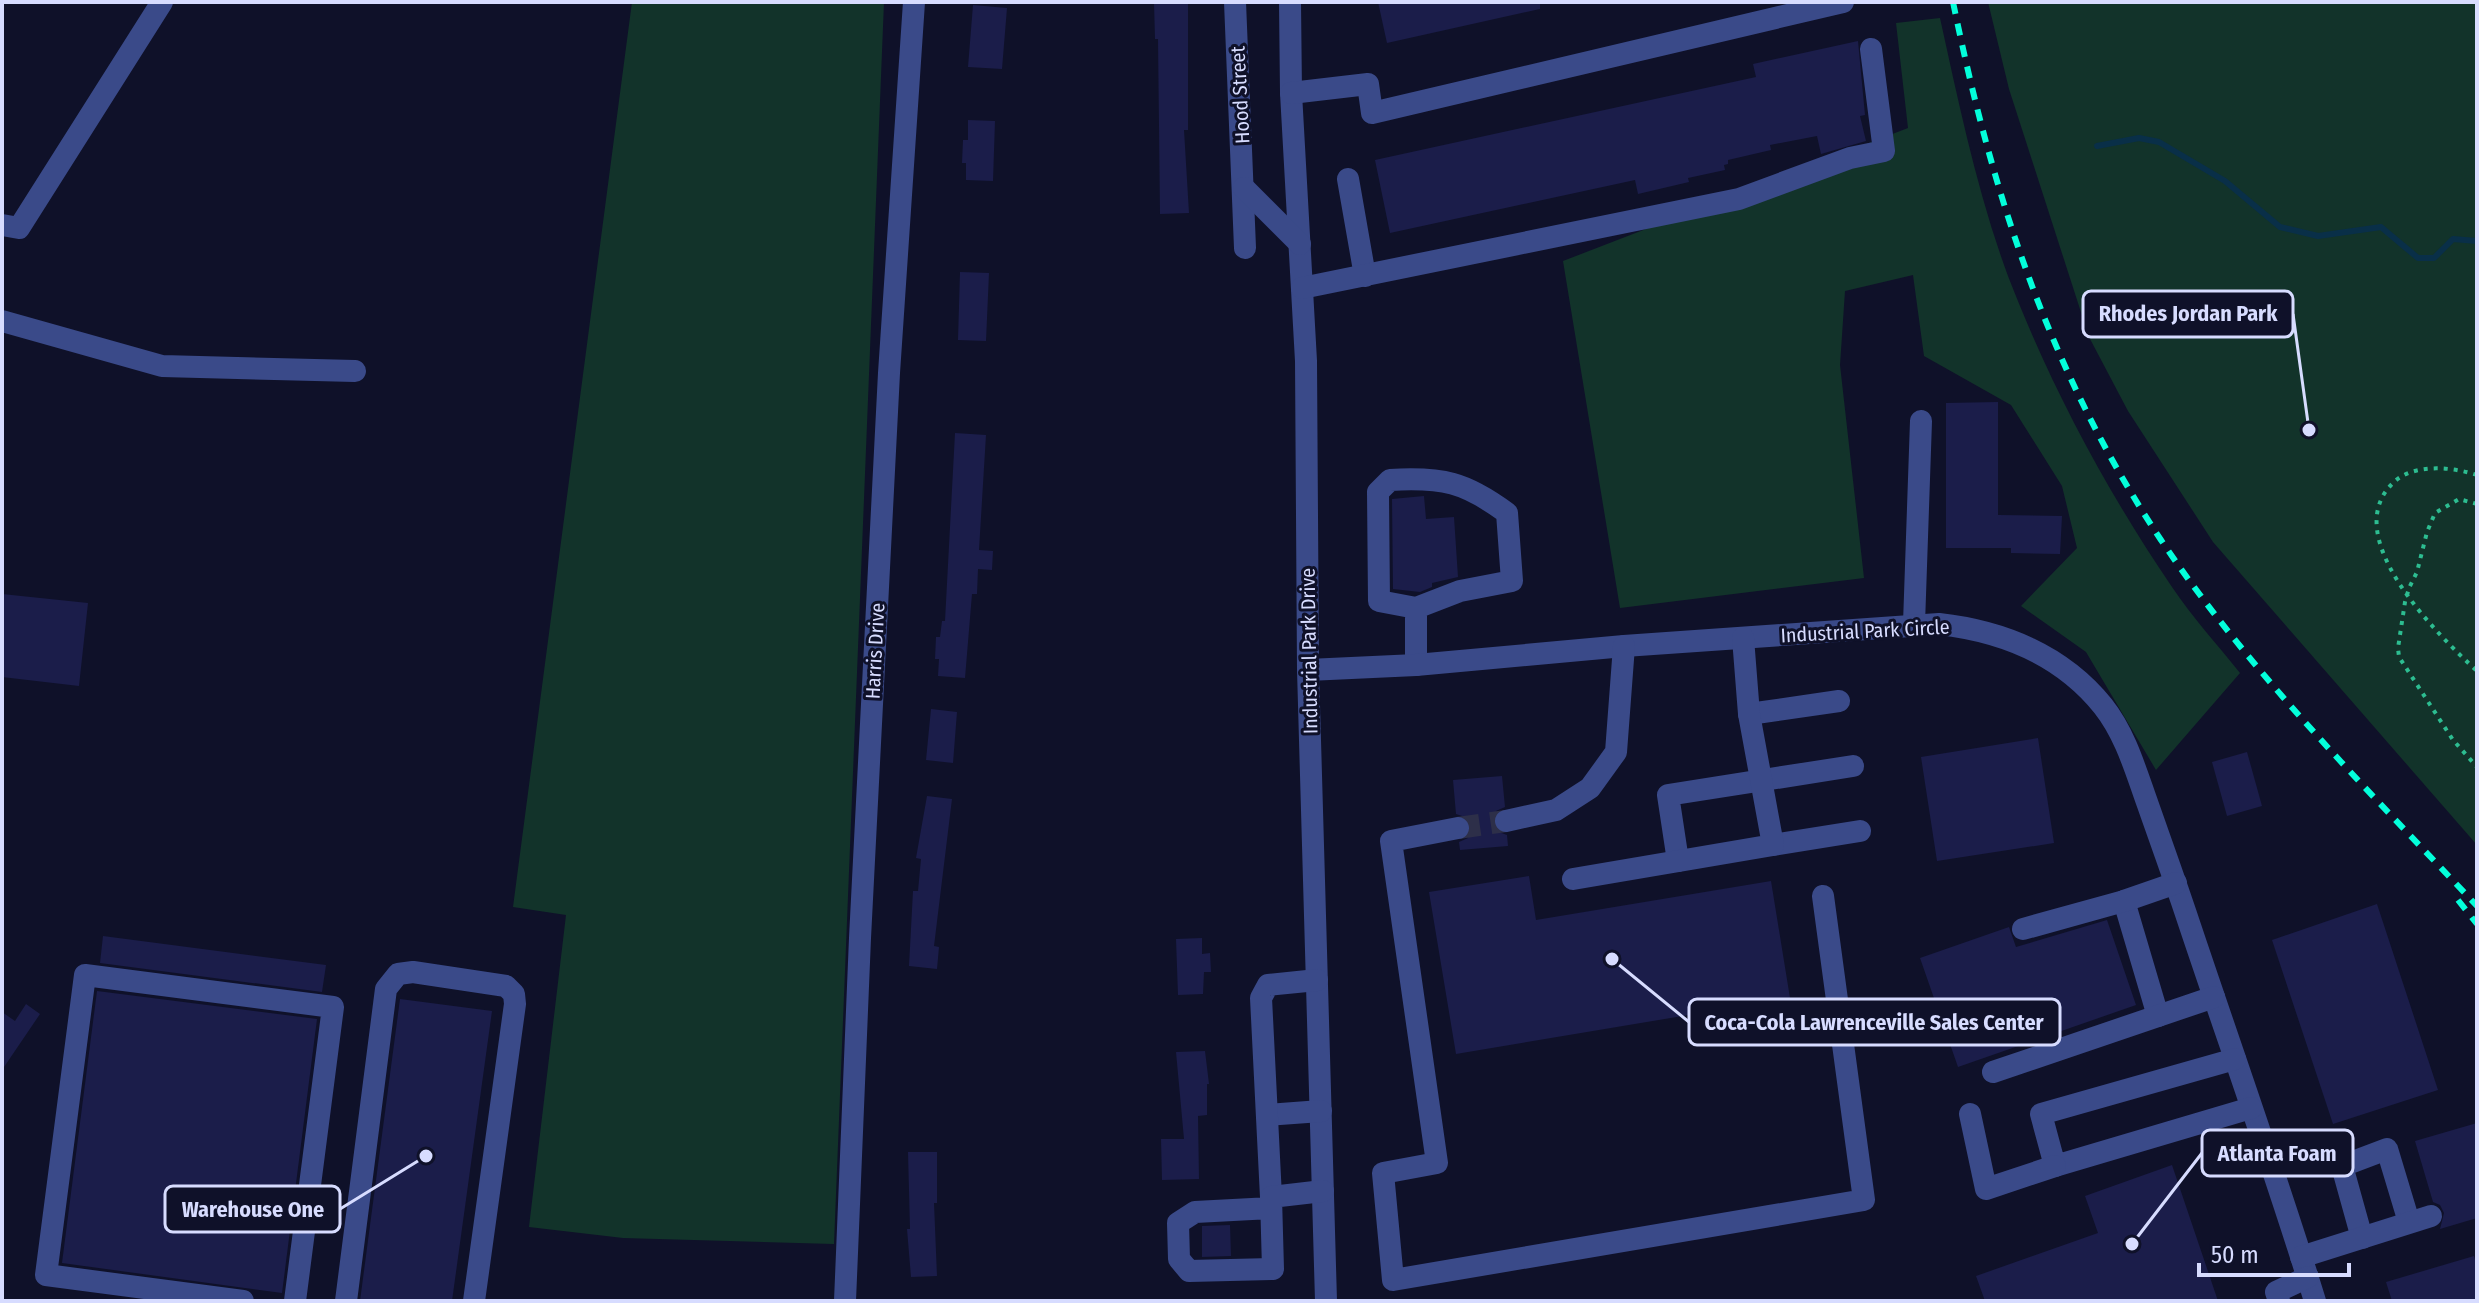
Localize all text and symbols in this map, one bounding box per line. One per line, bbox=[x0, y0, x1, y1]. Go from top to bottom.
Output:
street label: Hood Street bbox=[1225, 45, 1255, 144]
callout: Rhodes Jordan Park bbox=[2083, 291, 2293, 337]
text: Rhodes Jordan Park bbox=[2099, 300, 2278, 327]
street label: Industrial Park Drive bbox=[1296, 568, 1322, 734]
street label: Harris Drive bbox=[860, 602, 890, 700]
street label: Industrial Park Circle bbox=[1780, 615, 1950, 647]
callout: Coca-Cola Lawrenceville Sales Center bbox=[1689, 999, 2060, 1045]
text: Coca-Cola Lawrenceville Sales Center bbox=[1704, 1009, 2045, 1036]
callout: Atlanta Foam bbox=[2202, 1130, 2353, 1176]
text: Atlanta Foam bbox=[2216, 1140, 2337, 1167]
callout: Warehouse One bbox=[165, 1186, 340, 1232]
text: Warehouse One bbox=[182, 1196, 324, 1223]
scale bar bbox=[2199, 1227, 2349, 1277]
text: 50 m bbox=[2211, 1241, 2259, 1269]

